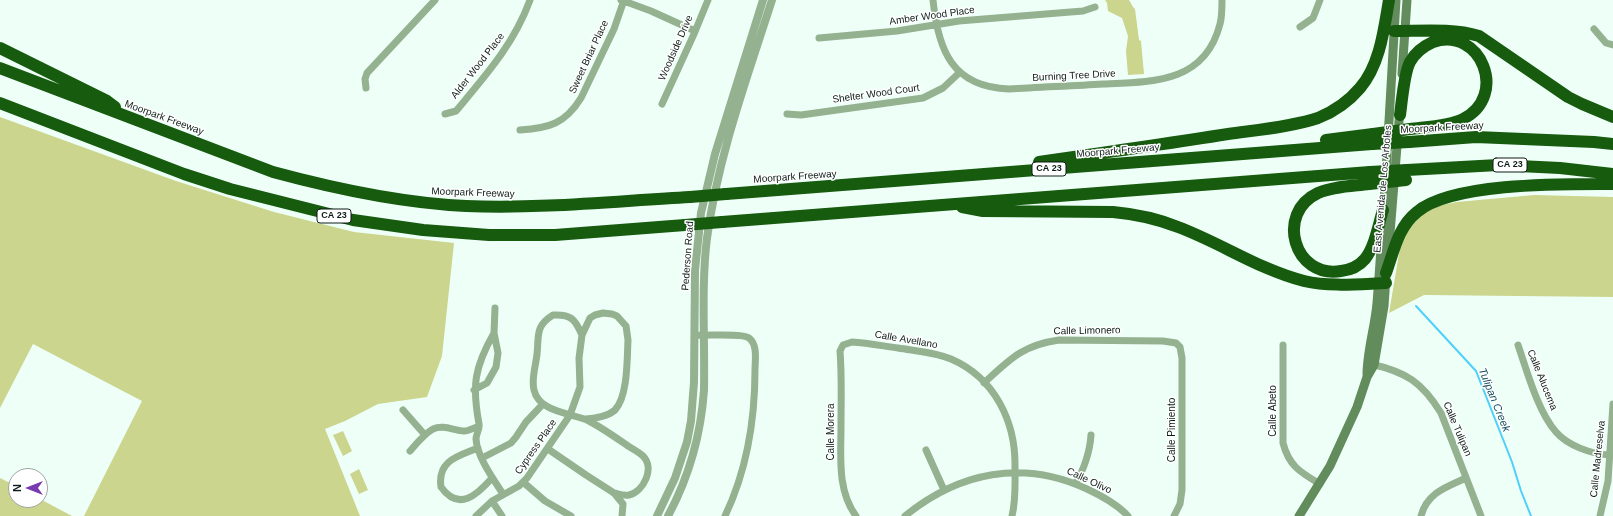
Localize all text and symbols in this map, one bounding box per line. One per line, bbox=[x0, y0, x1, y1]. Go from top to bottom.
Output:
street label: Amber Wood Place bbox=[889, 4, 975, 28]
street label: Woodside Drive bbox=[656, 13, 696, 83]
street label: Sweet Briar Place bbox=[567, 18, 611, 96]
street label: Alder Wood Place bbox=[449, 31, 507, 101]
street label: Burning Tree Drive bbox=[1032, 68, 1116, 84]
street label: Shelter Wood Court bbox=[832, 82, 920, 106]
street label: Moorpark Freeway bbox=[123, 98, 205, 138]
street label: Moorpark Freeway bbox=[1400, 120, 1484, 136]
street label: East Avenida de Los Arboles bbox=[1371, 125, 1395, 253]
street label: Moorpark Freeway bbox=[1076, 141, 1160, 161]
road number: CA 23 bbox=[1493, 158, 1527, 172]
road number: CA 23 bbox=[1032, 162, 1066, 176]
street label: Moorpark Freeway bbox=[753, 168, 837, 186]
street label: Moorpark Freeway bbox=[431, 186, 515, 200]
road number: CA 23 bbox=[317, 209, 351, 223]
street label: Pederson Road bbox=[680, 221, 696, 291]
street label: Calle Limonero bbox=[1053, 324, 1121, 338]
street label: Calle Avellano bbox=[874, 329, 938, 351]
street label: Calle Alucema bbox=[1524, 348, 1560, 412]
water label: Tulipan Creek bbox=[1475, 366, 1513, 434]
street label: Calle Abeto bbox=[1267, 385, 1279, 437]
street label: Calle Pimiento bbox=[1166, 398, 1178, 462]
street label: Calle Tulipan bbox=[1440, 400, 1474, 458]
street label: Calle Morera bbox=[825, 403, 837, 461]
street label: Cypress Place bbox=[513, 417, 559, 477]
street label: Calle Madreselva bbox=[1588, 420, 1608, 498]
street label: Calle Olivo bbox=[1065, 465, 1113, 497]
north arrow bbox=[8, 468, 48, 508]
text: N bbox=[11, 484, 23, 492]

